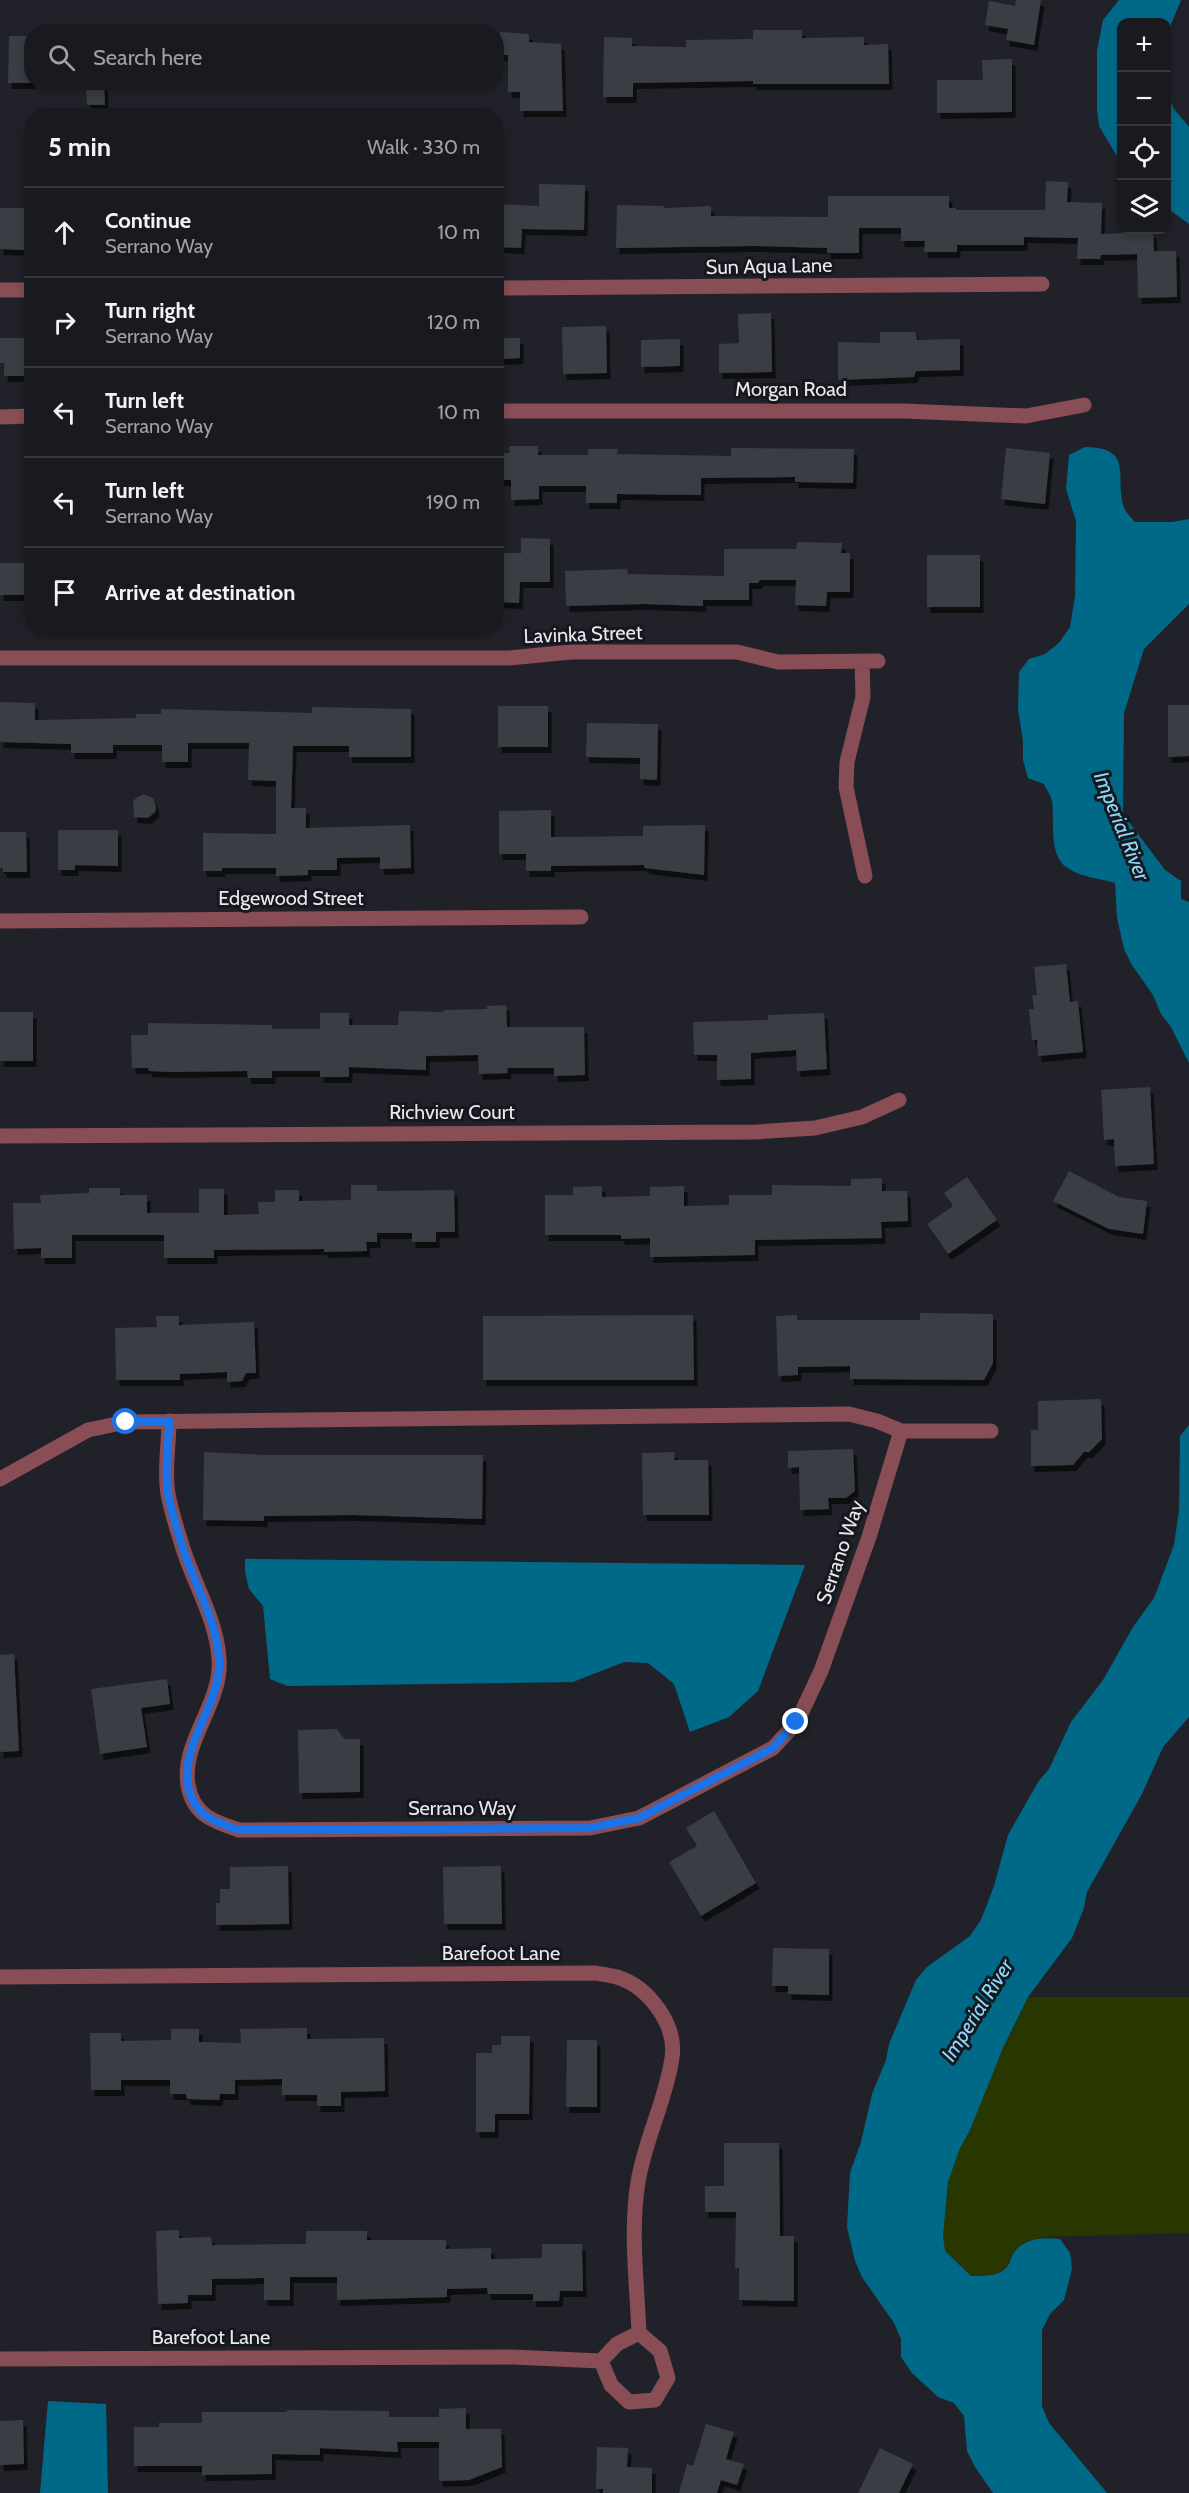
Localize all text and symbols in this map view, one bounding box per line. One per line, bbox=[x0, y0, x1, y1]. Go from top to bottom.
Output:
map controls bbox=[1117, 18, 1171, 234]
button: + bbox=[1117, 18, 1171, 72]
search box bbox=[24, 24, 504, 90]
icon: search bbox=[45, 41, 78, 74]
text: Search here bbox=[93, 44, 202, 71]
button: − bbox=[1117, 72, 1171, 126]
button: locate bbox=[1117, 126, 1171, 180]
text: 5 min bbox=[48, 131, 111, 163]
text: Walk · 330 m bbox=[367, 135, 480, 159]
button: layers bbox=[1117, 180, 1171, 234]
text: Continue bbox=[105, 207, 191, 234]
icon: ahead bbox=[48, 216, 81, 249]
text: 10 m bbox=[437, 220, 480, 244]
text: Serrano Way bbox=[105, 234, 213, 258]
street label: Sun Aqua Lane bbox=[706, 253, 832, 279]
text: Turn right bbox=[105, 297, 195, 324]
icon: right bbox=[48, 306, 81, 339]
text: 120 m bbox=[427, 310, 480, 334]
text: Serrano Way bbox=[105, 324, 213, 348]
street label: Morgan Road bbox=[735, 377, 847, 401]
text: Turn left bbox=[105, 387, 184, 414]
icon: left bbox=[48, 396, 81, 429]
text: 10 m bbox=[437, 400, 480, 424]
text: Serrano Way bbox=[105, 414, 213, 438]
text: Turn left bbox=[105, 477, 184, 504]
icon: left bbox=[48, 486, 81, 519]
text: 190 m bbox=[426, 490, 480, 514]
text: Serrano Way bbox=[105, 504, 213, 528]
icon: arrive bbox=[48, 576, 81, 609]
text: Arrive at destination bbox=[105, 579, 295, 606]
street label: Lavinka Street bbox=[523, 620, 643, 648]
water label: Imperial River bbox=[1089, 768, 1156, 886]
street label: Edgewood Street bbox=[218, 886, 364, 910]
street label: Richview Court bbox=[389, 1100, 515, 1124]
route start bbox=[112, 1408, 138, 1434]
street label: Serrano Way bbox=[811, 1497, 869, 1607]
route end bbox=[782, 1708, 808, 1734]
street label: Serrano Way bbox=[408, 1796, 516, 1820]
street label: Barefoot Lane bbox=[442, 1941, 560, 1965]
water label: Imperial River bbox=[936, 1953, 1019, 2066]
street label: Barefoot Lane bbox=[152, 2325, 270, 2349]

